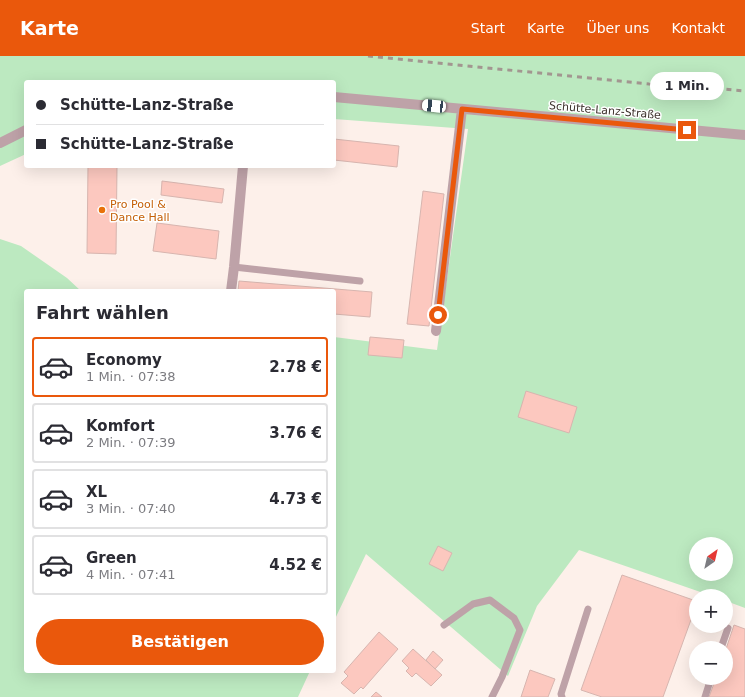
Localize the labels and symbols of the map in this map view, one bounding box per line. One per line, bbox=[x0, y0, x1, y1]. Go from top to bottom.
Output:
callout: 1 Min. bbox=[650, 72, 724, 100]
car bbox=[421, 99, 447, 113]
street label: Schütte-Lanz-Straße bbox=[549, 99, 662, 122]
route end bbox=[678, 121, 696, 139]
place label: Pro Pool & Dance Hall bbox=[110, 198, 170, 224]
marker: Pro Pool & Dance Hall bbox=[97, 205, 107, 215]
route start bbox=[429, 306, 447, 324]
north arrow bbox=[689, 537, 733, 581]

